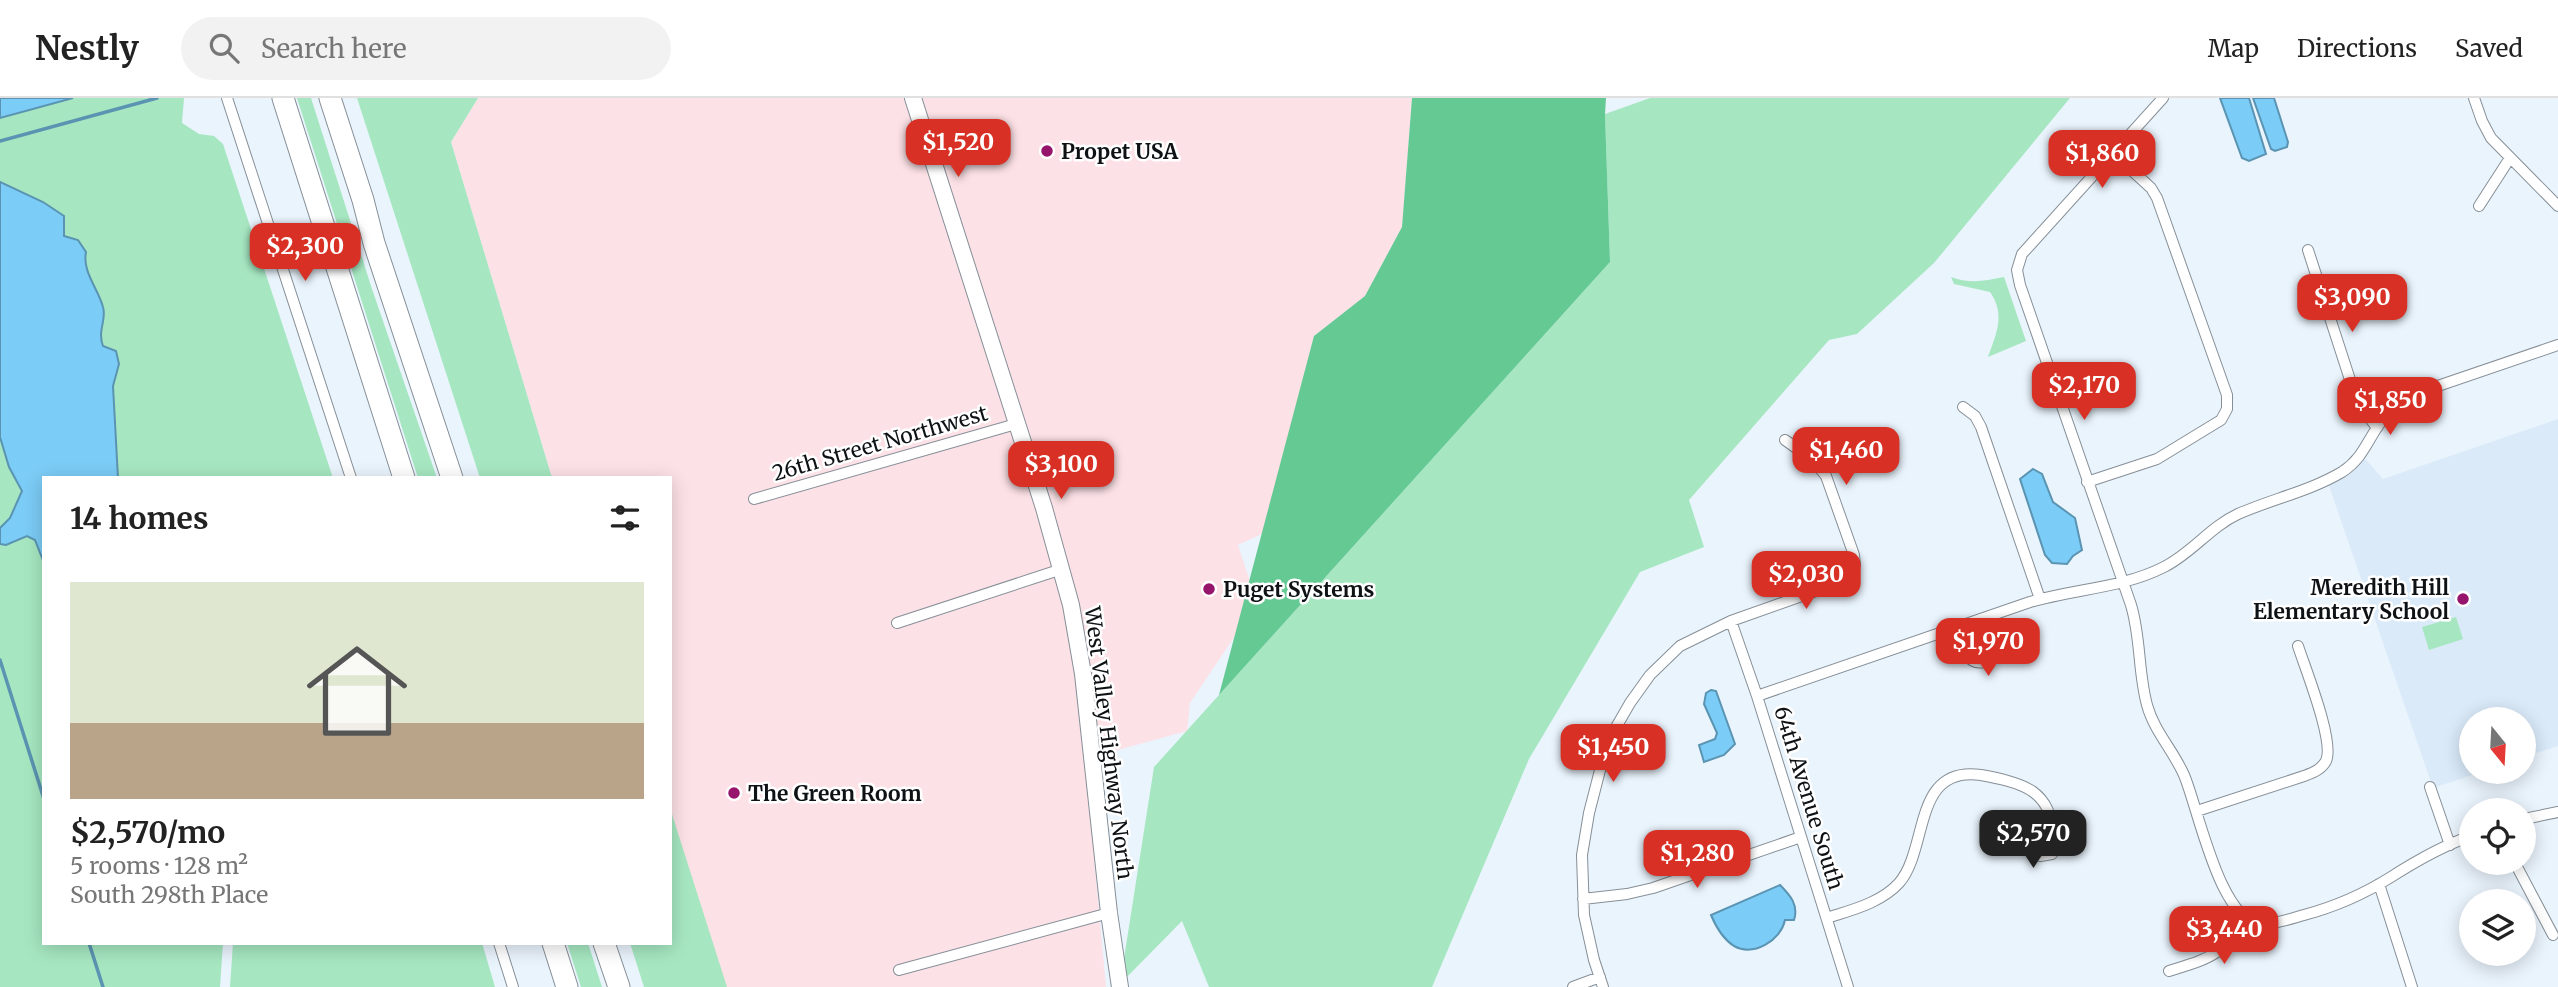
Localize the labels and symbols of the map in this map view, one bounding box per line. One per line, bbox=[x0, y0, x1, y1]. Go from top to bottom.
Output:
pin: $1,520 bbox=[901, 120, 1015, 179]
pin: $1,860 bbox=[2045, 130, 2159, 190]
place label: Propet USA bbox=[1061, 138, 1179, 165]
marker: Propet USA bbox=[1039, 143, 1055, 159]
pin: $2,300 bbox=[248, 223, 362, 283]
pin: $3,090 bbox=[2295, 274, 2409, 334]
pin: $2,170 bbox=[2027, 362, 2141, 422]
pin: $1,850 bbox=[2333, 378, 2447, 437]
street label: 26th Street Northwest bbox=[769, 399, 991, 487]
pin: $1,460 bbox=[1789, 428, 1903, 487]
pin: $3,100 bbox=[1004, 442, 1118, 501]
pin: $2,030 bbox=[1749, 552, 1863, 611]
place label: Meredith Hill Elementary School bbox=[2253, 574, 2449, 625]
place label: Puget Systems bbox=[1223, 576, 1375, 603]
marker: Puget Systems bbox=[1201, 581, 1217, 597]
marker: Meredith Hill Elementary School bbox=[2455, 591, 2471, 607]
street label: West Valley Highway North bbox=[1079, 604, 1139, 881]
pin: $1,970 bbox=[1931, 618, 2045, 678]
street label: 64th Avenue South bbox=[1768, 703, 1850, 893]
north arrow bbox=[2459, 707, 2536, 784]
pin: $1,450 bbox=[1556, 724, 1670, 784]
place label: The Green Room bbox=[748, 780, 922, 807]
marker: The Green Room bbox=[726, 785, 742, 801]
pin: $2,570 bbox=[1976, 810, 2090, 870]
pin: $1,280 bbox=[1640, 830, 1754, 890]
pin: $3,440 bbox=[2167, 906, 2281, 966]

